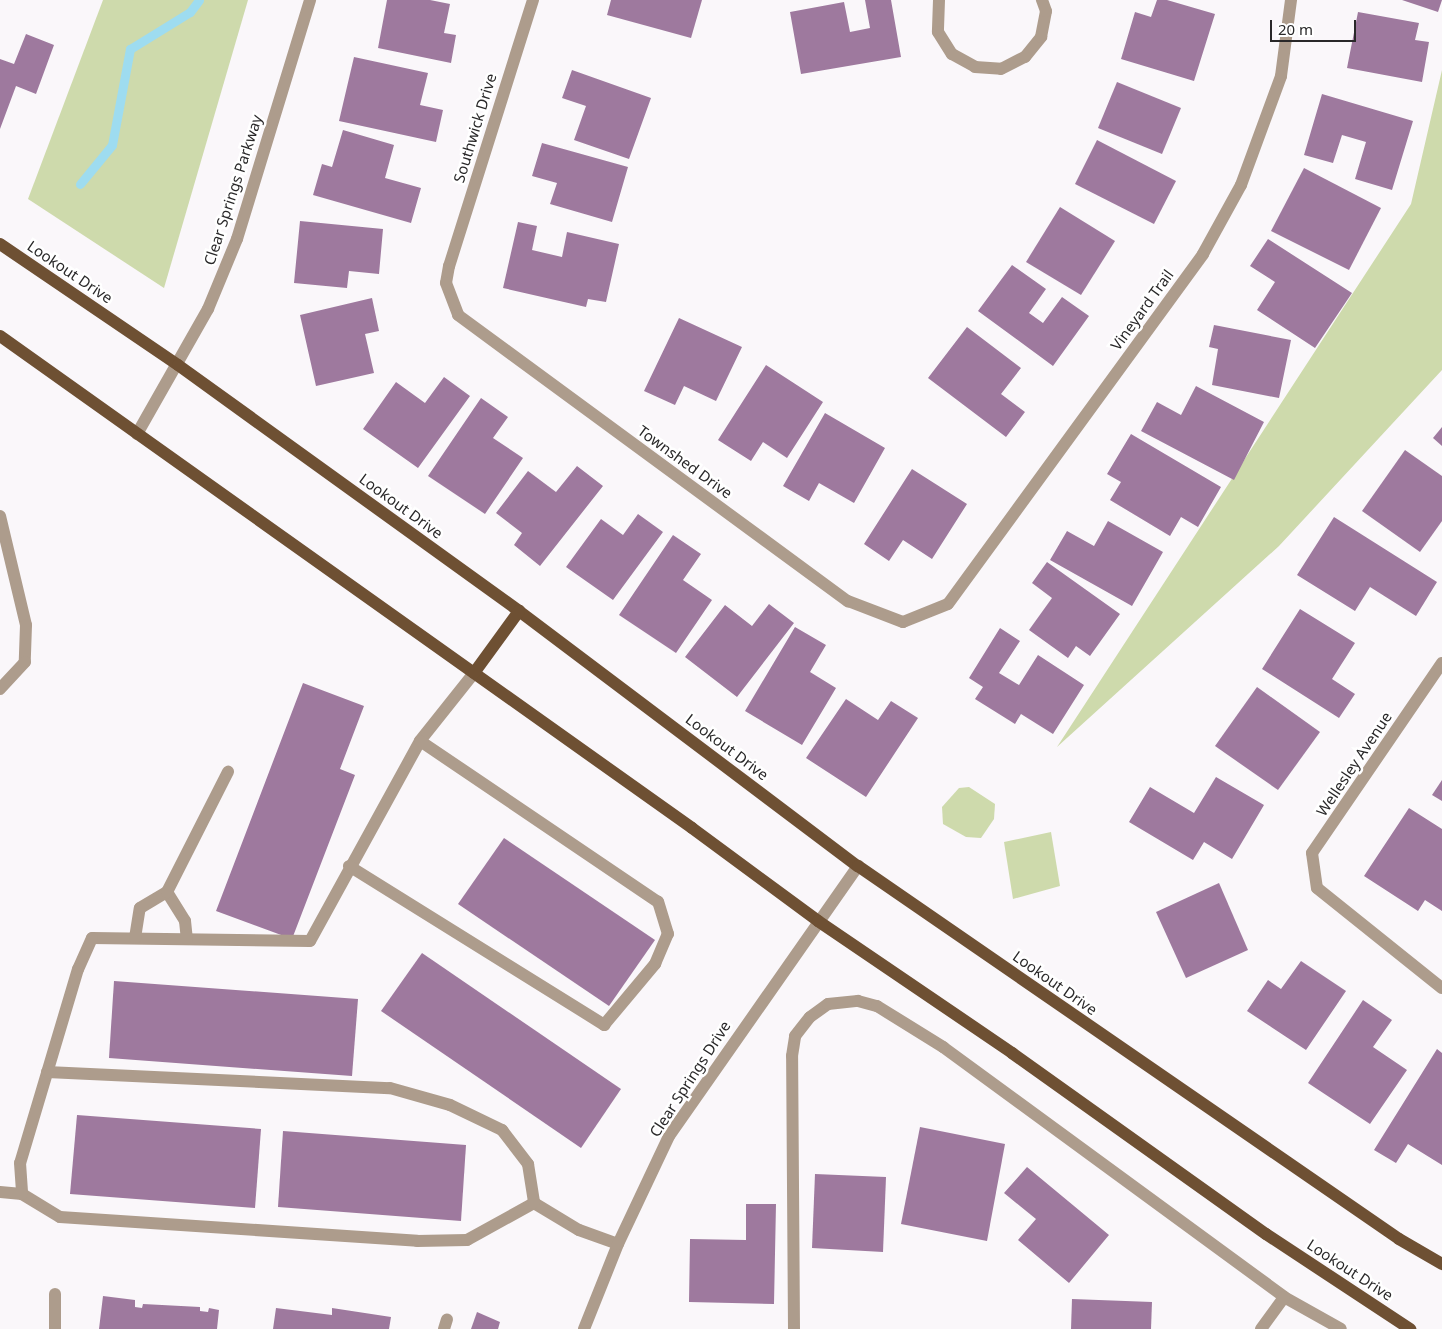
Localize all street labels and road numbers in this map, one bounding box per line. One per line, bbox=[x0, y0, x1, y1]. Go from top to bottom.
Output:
street label: Southwick Drive bbox=[450, 71, 500, 185]
street label: Clear Springs Parkway bbox=[200, 113, 266, 267]
street label: Lookout Drive bbox=[24, 237, 116, 307]
street label: Vineyard Trail bbox=[1107, 266, 1177, 354]
street label: Townshed Drive bbox=[634, 422, 736, 502]
street label: Lookout Drive bbox=[356, 470, 446, 542]
street label: Wellesley Avenue bbox=[1313, 709, 1395, 819]
street label: Lookout Drive bbox=[682, 710, 772, 784]
street label: Lookout Drive bbox=[1009, 947, 1101, 1019]
street label: Clear Springs Drive bbox=[646, 1018, 734, 1140]
street label: Lookout Drive bbox=[1304, 1236, 1396, 1304]

